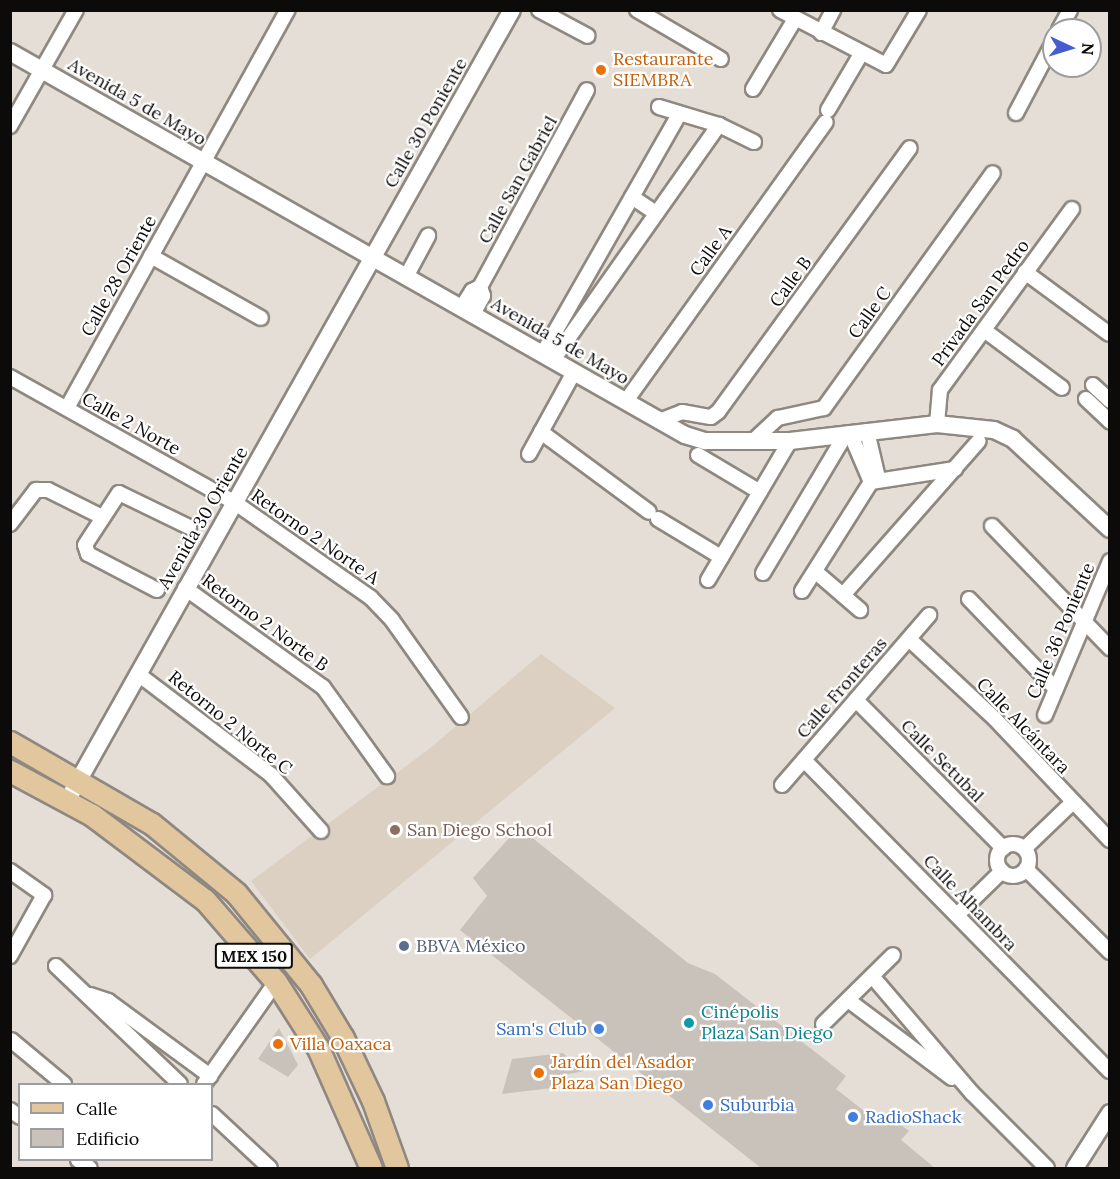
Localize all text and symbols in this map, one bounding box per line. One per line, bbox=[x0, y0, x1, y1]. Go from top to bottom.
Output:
north arrow bbox=[1042, 18, 1102, 78]
text: N bbox=[1078, 42, 1098, 56]
place label: Restaurante SIEMBRA bbox=[613, 49, 714, 92]
street label: Avenida 5 de Mayo bbox=[64, 54, 210, 150]
street label: Calle 30 Poniente bbox=[380, 54, 472, 192]
marker: Restaurante SIEMBRA bbox=[594, 63, 608, 77]
street label: Calle San Gabriel bbox=[474, 113, 562, 247]
street label: Calle 28 Oriente bbox=[77, 212, 161, 340]
street label: Calle A bbox=[685, 221, 737, 281]
street label: Privada San Pedro bbox=[928, 235, 1034, 371]
street label: Calle B bbox=[765, 252, 817, 312]
street label: Calle C bbox=[844, 283, 896, 343]
street label: Avenida 5 de Mayo bbox=[487, 293, 633, 389]
street label: Calle 2 Norte bbox=[78, 388, 184, 460]
street label: Avenida 30 Oriente bbox=[153, 443, 253, 593]
street label: Retorno 2 Norte A bbox=[247, 485, 383, 589]
street label: Calle 36 Poniente bbox=[1023, 560, 1099, 702]
street label: Retorno 2 Norte B bbox=[197, 570, 333, 676]
street label: Calle Fronteras bbox=[792, 633, 892, 743]
street label: Retorno 2 Norte C bbox=[164, 667, 296, 779]
street label: Calle Alcántara bbox=[972, 673, 1074, 779]
street label: Calle Setubal bbox=[896, 715, 988, 807]
place label: San Diego School bbox=[407, 819, 552, 841]
marker: San Diego School bbox=[388, 823, 402, 837]
street label: Calle Alhambra bbox=[918, 850, 1022, 956]
place label: BBVA México bbox=[416, 935, 526, 957]
marker: BBVA México bbox=[397, 939, 411, 953]
road number: MEX 150 bbox=[214, 943, 294, 969]
place label: Cinépolis Plaza San Diego bbox=[701, 1002, 833, 1044]
marker: Cinépolis Plaza San Diego bbox=[682, 1016, 696, 1030]
place label: Sam's Club bbox=[496, 1018, 587, 1040]
marker: Sam's Club bbox=[592, 1022, 606, 1036]
place label: Villa Oaxaca bbox=[290, 1033, 392, 1055]
marker: Villa Oaxaca bbox=[271, 1037, 285, 1051]
place label: Jardín del Asador Plaza San Diego bbox=[551, 1052, 694, 1094]
marker: Jardín del Asador Plaza San Diego bbox=[532, 1066, 546, 1080]
legend bbox=[18, 1083, 213, 1161]
place label: Suburbia bbox=[720, 1094, 795, 1116]
text: Calle bbox=[76, 1097, 117, 1120]
marker: Suburbia bbox=[701, 1098, 715, 1112]
place label: RadioShack bbox=[865, 1106, 961, 1128]
marker: RadioShack bbox=[846, 1110, 860, 1124]
text: Edificio bbox=[76, 1127, 139, 1150]

